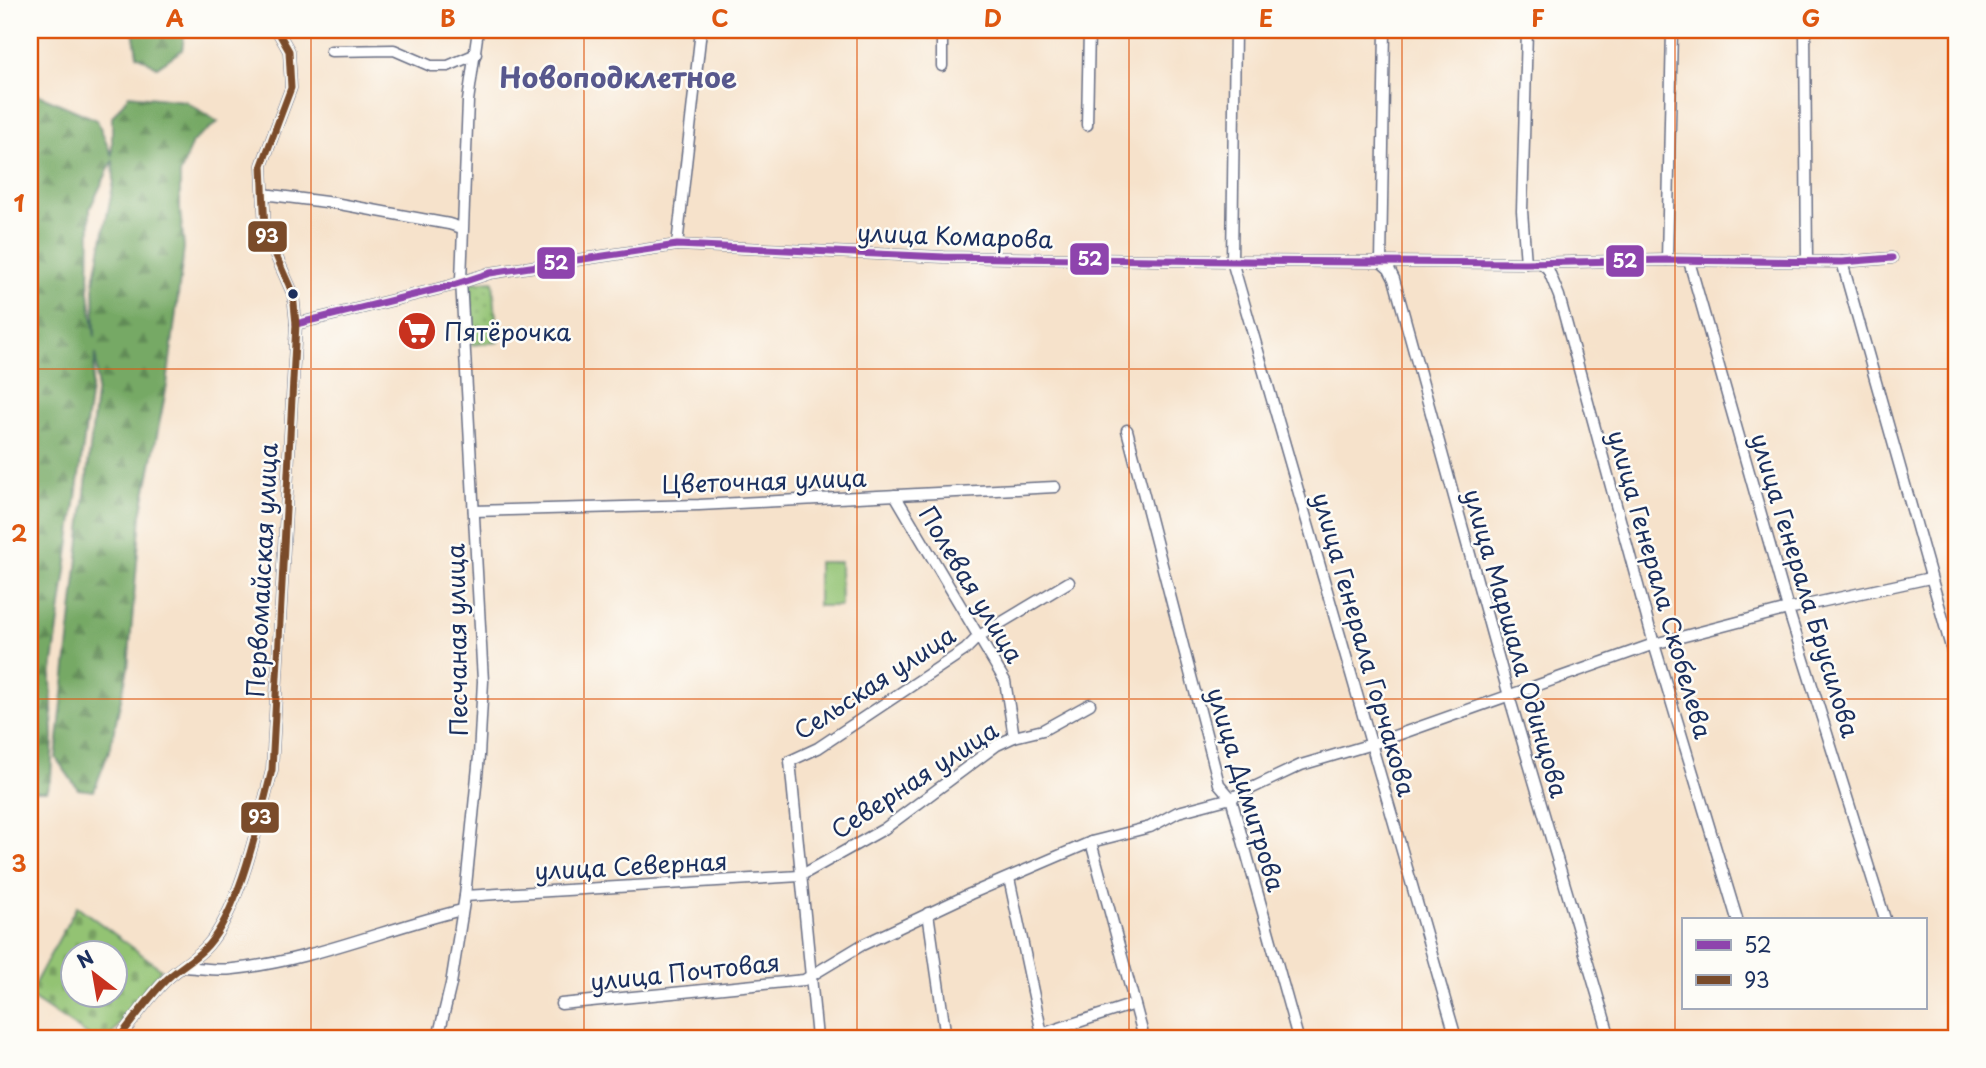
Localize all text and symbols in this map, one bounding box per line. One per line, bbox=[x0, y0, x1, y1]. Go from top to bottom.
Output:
text: A bbox=[166, 0, 184, 35]
text: B bbox=[440, 0, 456, 35]
text: C bbox=[711, 0, 729, 35]
text: D bbox=[984, 0, 1002, 35]
text: E bbox=[1259, 0, 1273, 35]
text: F bbox=[1531, 0, 1545, 35]
text: G bbox=[1802, 0, 1820, 35]
district label: Новоподклетное bbox=[499, 55, 737, 98]
text: 1 bbox=[14, 185, 25, 220]
street label: улица Комарова bbox=[856, 214, 1054, 256]
line badge: 93 bbox=[247, 220, 288, 253]
text: 93 bbox=[255, 221, 279, 249]
line badge: 52 bbox=[1069, 242, 1110, 276]
text: 52 bbox=[1078, 244, 1102, 272]
line badge: 52 bbox=[1605, 244, 1645, 278]
line badge: 52 bbox=[536, 246, 576, 280]
text: 52 bbox=[1613, 246, 1637, 274]
text: 52 bbox=[544, 248, 568, 276]
unlabelled marker bbox=[286, 287, 300, 301]
supermarket icon: Пятёрочка bbox=[396, 310, 438, 352]
place label: Пятёрочка bbox=[444, 313, 571, 349]
street label: улица Генерала Скобелева bbox=[1600, 426, 1722, 743]
street label: улица Генерала Брусилова bbox=[1743, 428, 1870, 742]
street label: Первомайская улица bbox=[236, 442, 286, 698]
street label: Цветочная улица bbox=[661, 458, 867, 502]
street label: улица Маршала Одинцова bbox=[1456, 484, 1578, 802]
street label: улица Генерала Горчакова bbox=[1304, 488, 1426, 800]
street label: Полевая улица bbox=[911, 499, 1033, 669]
text: 2 bbox=[11, 515, 27, 550]
street label: Песчаная улица bbox=[436, 543, 476, 737]
street label: Сельская улица bbox=[786, 616, 962, 748]
street label: улица Димитрова bbox=[1199, 682, 1295, 896]
street label: Северная улица bbox=[823, 711, 1005, 847]
line badge: 93 bbox=[240, 801, 280, 834]
text: 93 bbox=[248, 802, 272, 830]
street label: улица Северная bbox=[534, 842, 728, 888]
text: 3 bbox=[11, 845, 27, 880]
legend bbox=[1682, 918, 1926, 1009]
text: 52 bbox=[1744, 928, 1772, 960]
north arrow bbox=[60, 939, 130, 1009]
text: N bbox=[71, 943, 98, 974]
street label: улица Почтовая bbox=[588, 943, 782, 999]
text: 93 bbox=[1744, 963, 1770, 995]

